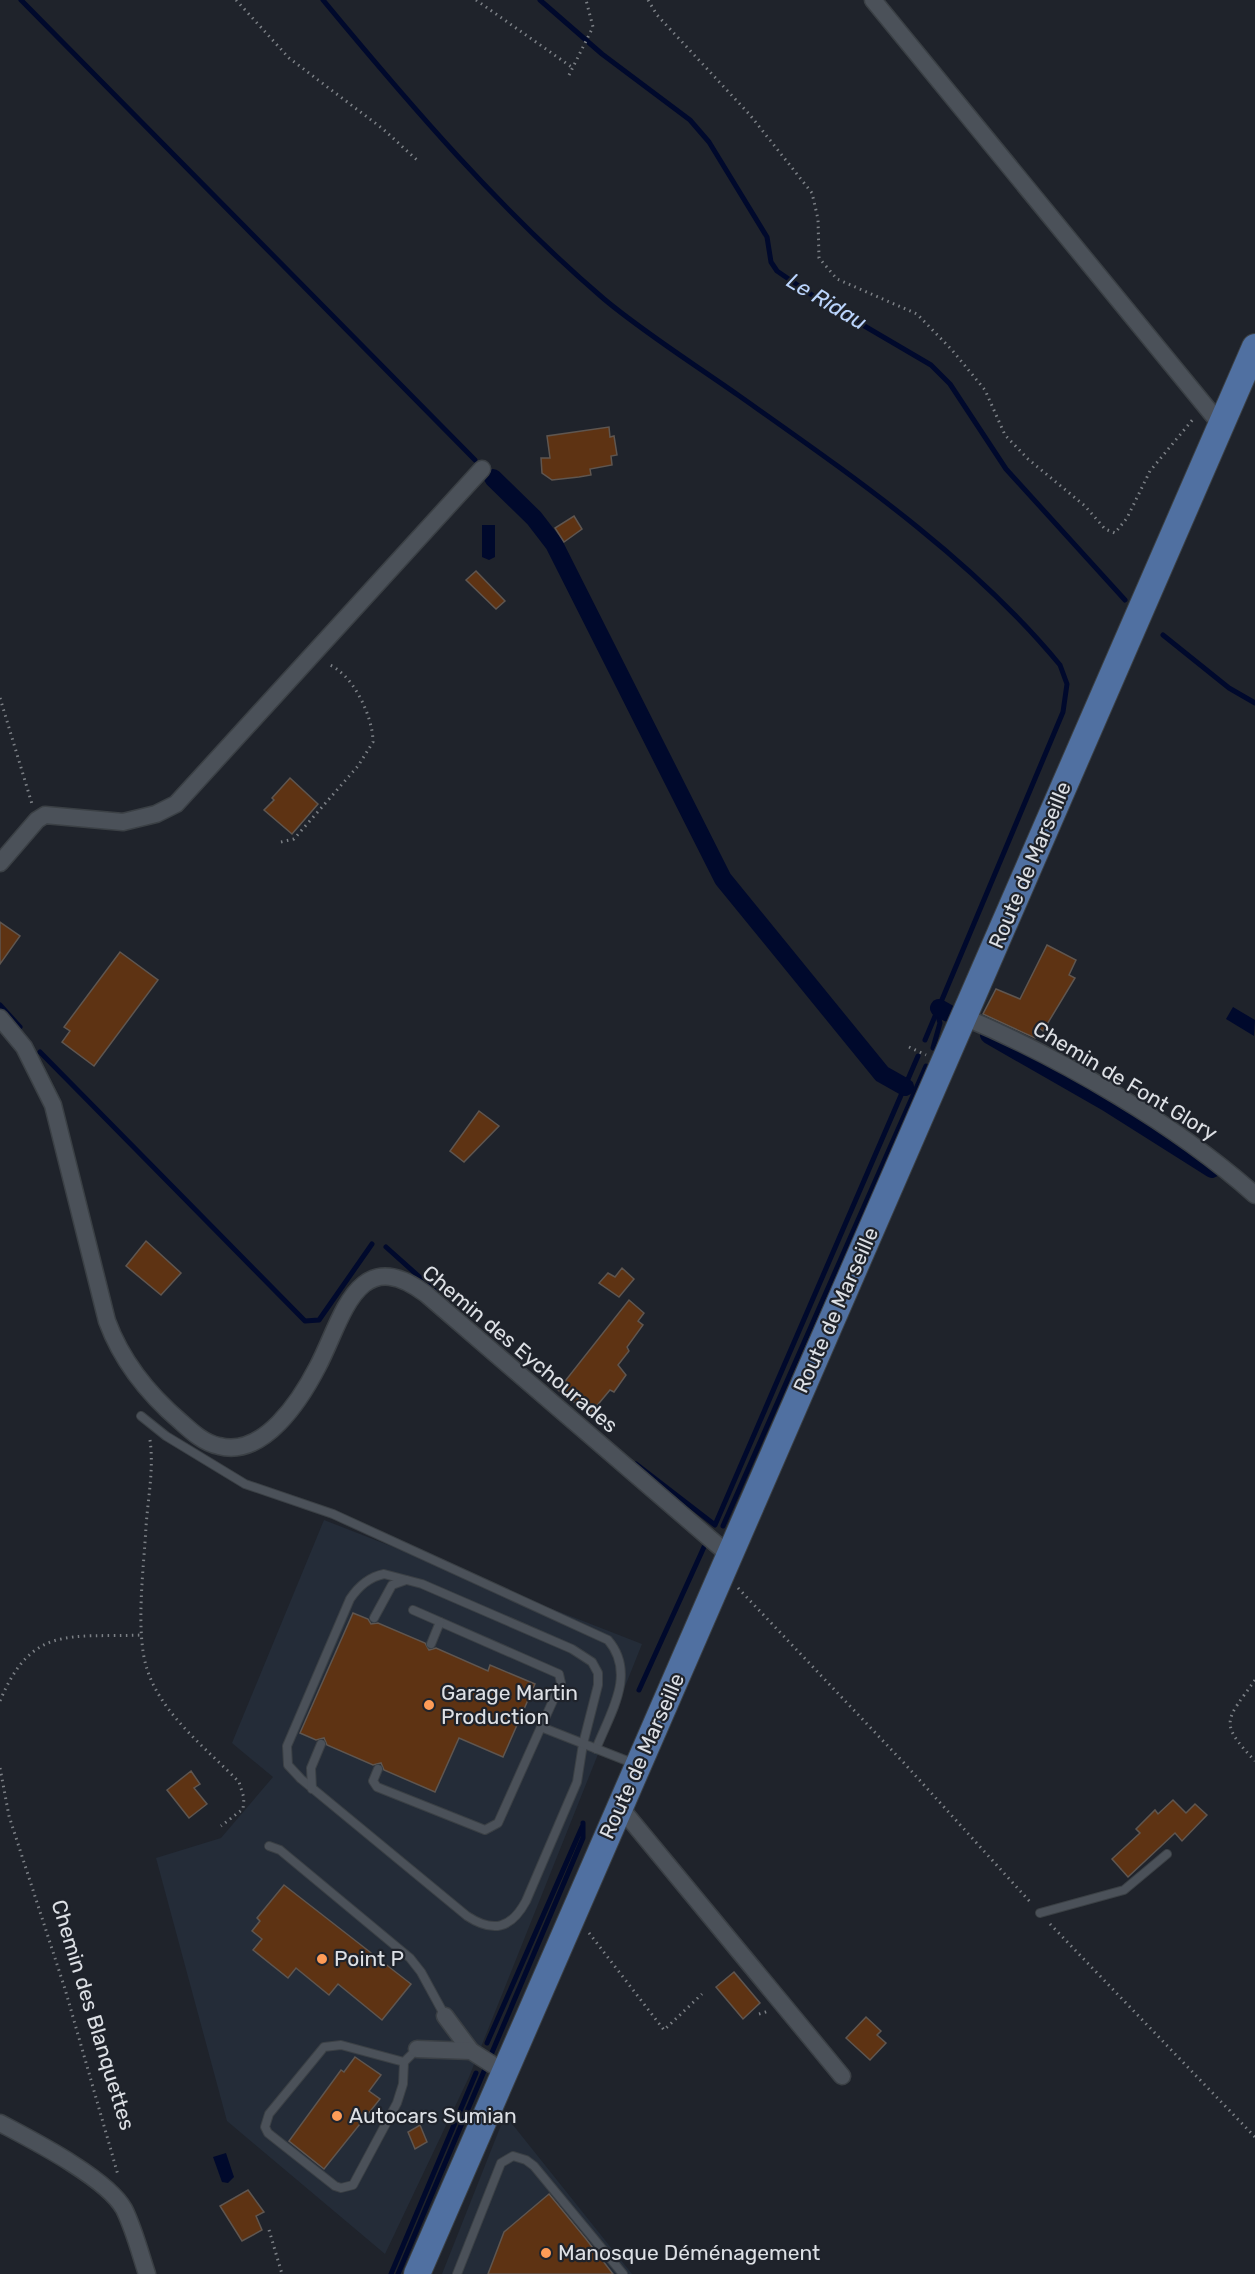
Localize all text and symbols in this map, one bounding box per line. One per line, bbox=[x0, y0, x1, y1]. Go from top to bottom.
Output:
water label: Le Ridau bbox=[782, 267, 872, 336]
street label: Route de Marseille bbox=[983, 778, 1076, 952]
street label: Chemin de Font Glory bbox=[1029, 1016, 1222, 1146]
street label: Route de Marseille bbox=[788, 1223, 883, 1396]
street label: Chemin des Eychourades bbox=[418, 1260, 623, 1438]
street label: Route de Marseille bbox=[594, 1669, 689, 1842]
place label: Garage Martin Production bbox=[441, 1680, 578, 1729]
marker: Garage Martin Production bbox=[422, 1698, 436, 1712]
street label: Chemin des Blanquettes bbox=[47, 1897, 140, 2133]
place label: Point P bbox=[334, 1946, 404, 1971]
marker: Point P bbox=[315, 1952, 329, 1966]
place label: Autocars Sumian bbox=[349, 2103, 517, 2128]
marker: Autocars Sumian bbox=[330, 2109, 344, 2123]
place label: Manosque Déménagement bbox=[558, 2240, 820, 2265]
marker: Manosque Déménagement bbox=[539, 2246, 553, 2260]

